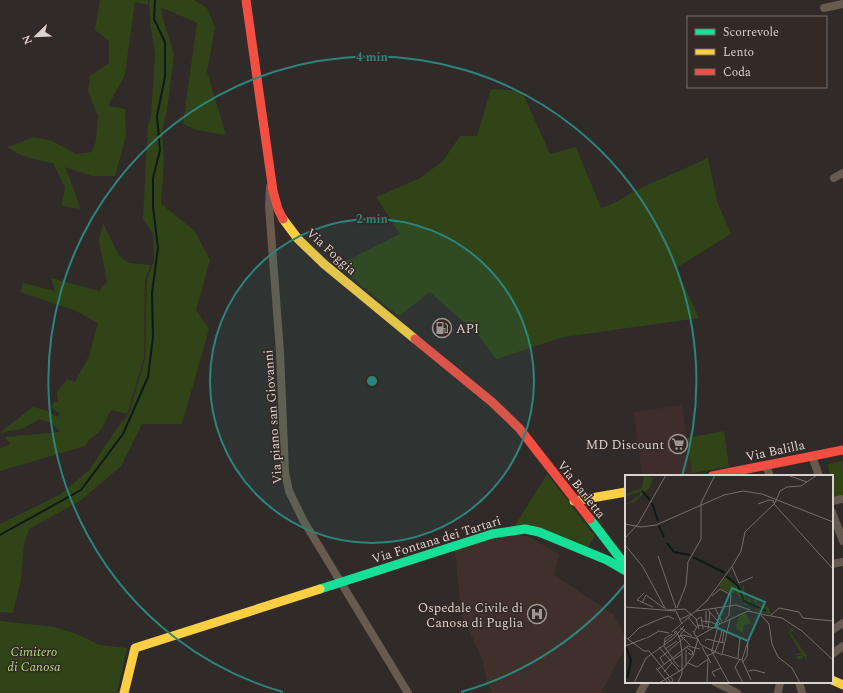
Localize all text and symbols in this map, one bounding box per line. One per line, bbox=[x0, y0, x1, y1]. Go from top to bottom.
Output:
north arrow bbox=[16, 16, 56, 56]
legend bbox=[687, 16, 827, 88]
text: Scorrevole bbox=[723, 23, 779, 42]
text: N bbox=[18, 32, 37, 47]
text: Lento bbox=[723, 43, 754, 62]
text: 4 min bbox=[356, 48, 389, 67]
text: Coda bbox=[723, 63, 751, 82]
text: 2 min bbox=[356, 210, 389, 229]
street label: Via Foggia bbox=[301, 223, 362, 280]
fuel station icon: API bbox=[431, 317, 453, 339]
place label: API bbox=[456, 319, 479, 339]
street label: Via piano san Giovanni bbox=[258, 349, 288, 485]
centre of rings bbox=[365, 374, 379, 388]
supermarket icon: MD Discount bbox=[667, 433, 689, 455]
place label: MD Discount bbox=[586, 435, 664, 455]
street label: Via Balilla bbox=[744, 435, 807, 467]
street label: Via Barletta bbox=[552, 456, 611, 523]
inset map bbox=[625, 475, 833, 683]
street label: Via Fontana dei Tartari bbox=[369, 511, 503, 569]
place label: Ospedale Civile di Canosa di Puglia bbox=[418, 598, 524, 633]
hospital icon: Ospedale Civile di Canosa di Puglia bbox=[526, 603, 548, 625]
park label: Cimitero di Canosa bbox=[7, 642, 61, 677]

